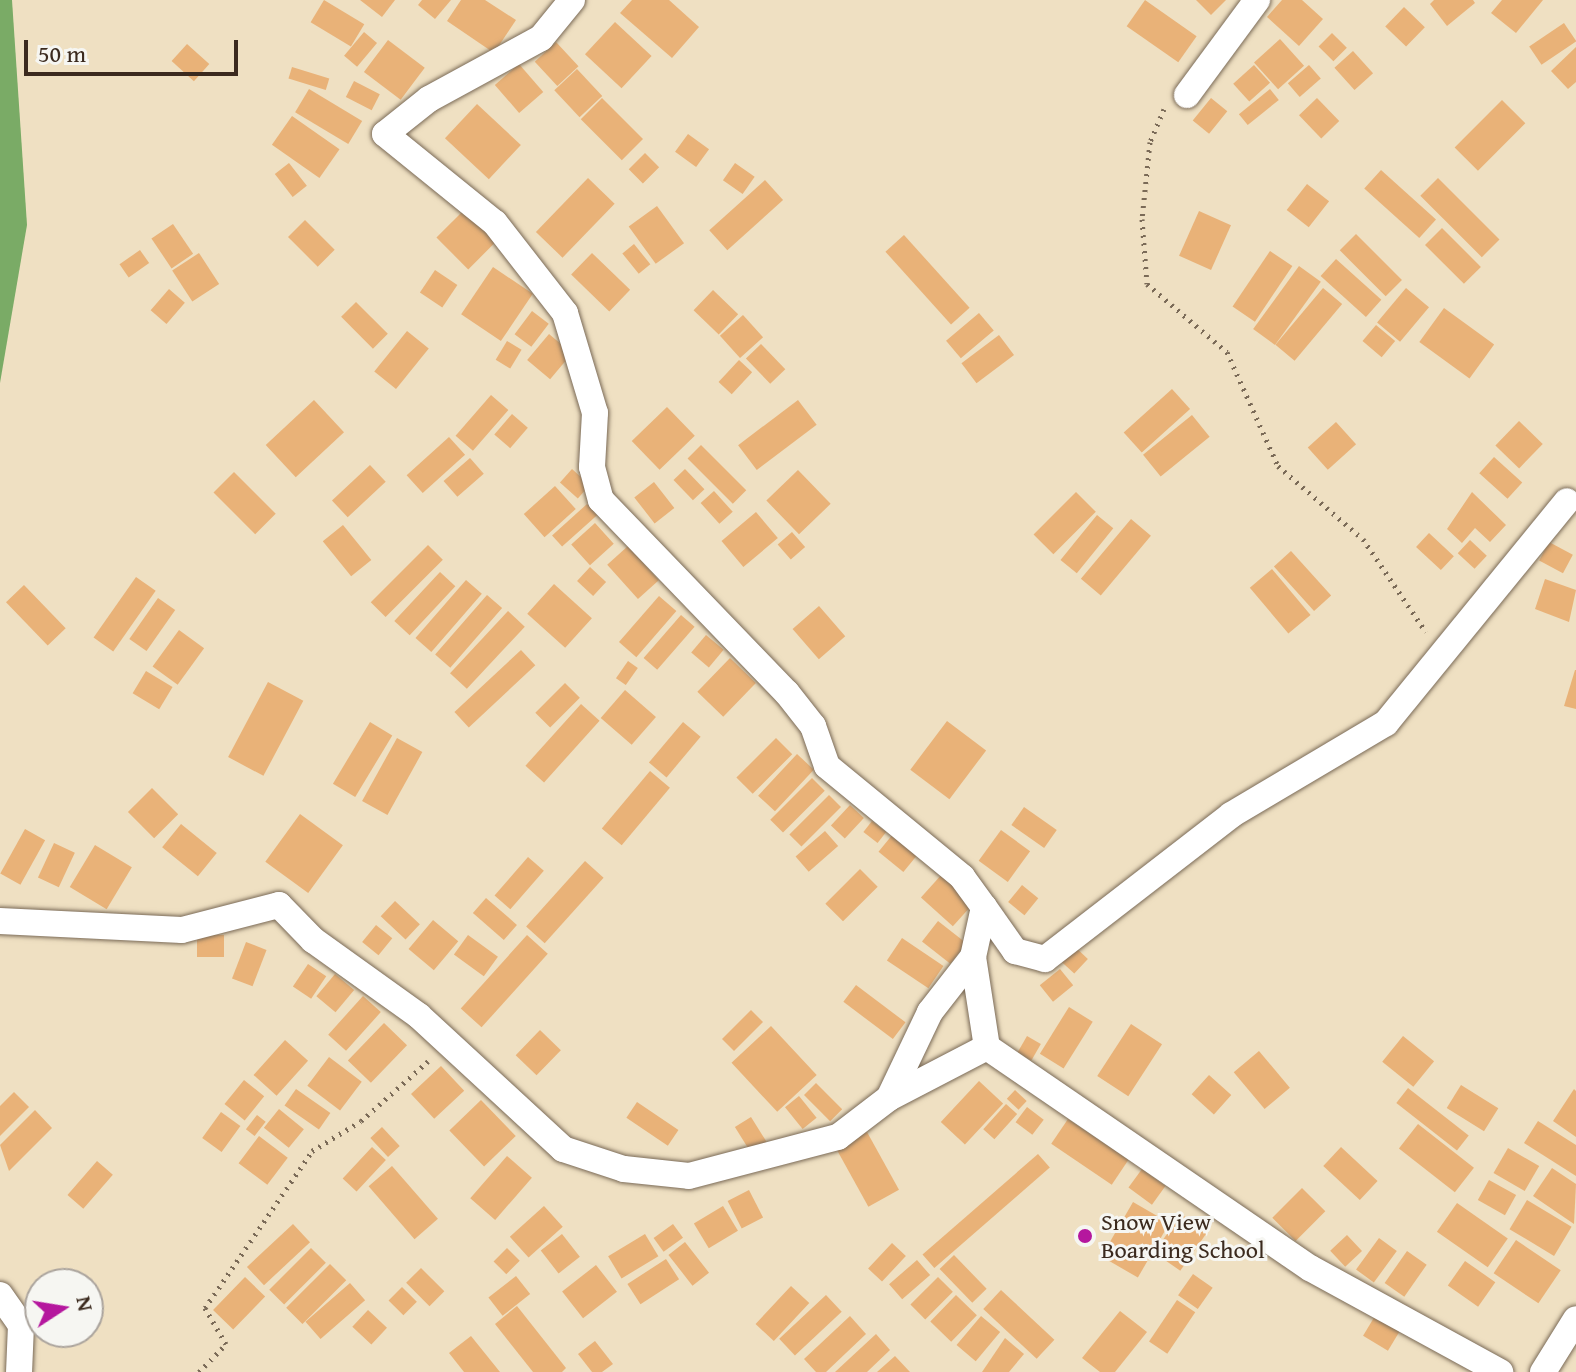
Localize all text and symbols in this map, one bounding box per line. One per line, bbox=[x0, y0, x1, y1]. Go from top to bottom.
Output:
scale bar bbox=[28, 24, 242, 74]
text: 50 m bbox=[38, 36, 86, 71]
place label: Snow View Boarding School bbox=[1101, 1208, 1265, 1264]
marker: Snow View Boarding School bbox=[1076, 1227, 1094, 1245]
north arrow bbox=[24, 1268, 104, 1348]
text: N bbox=[68, 1293, 103, 1314]

